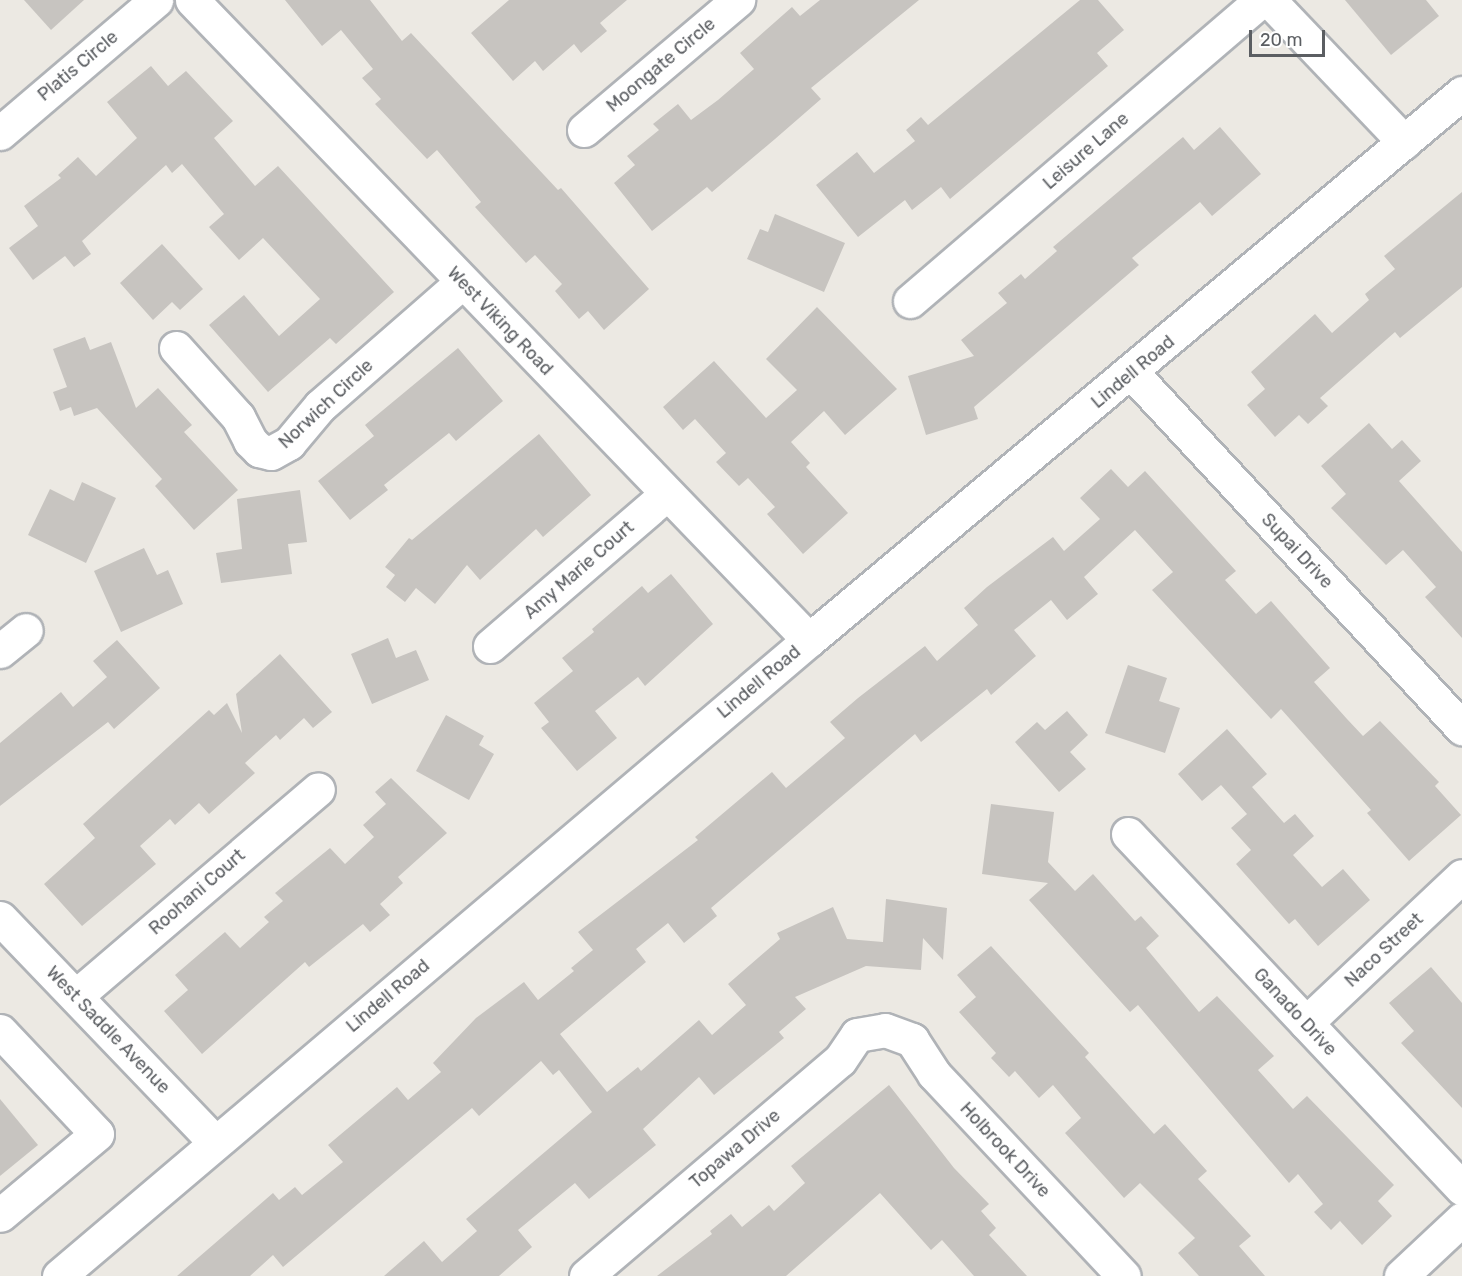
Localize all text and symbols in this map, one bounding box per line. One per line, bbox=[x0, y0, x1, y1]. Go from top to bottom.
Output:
street label: Moongate Circle bbox=[602, 13, 720, 117]
scale bar bbox=[1252, 18, 1328, 56]
street label: Platis Circle bbox=[33, 26, 123, 106]
text: 20 m bbox=[1260, 29, 1302, 51]
street label: Leisure Lane bbox=[1039, 108, 1133, 194]
street label: West Viking Road bbox=[442, 262, 558, 380]
street label: Lindell Road bbox=[1087, 331, 1179, 413]
street label: Norwich Circle bbox=[274, 355, 378, 453]
street label: Supai Drive bbox=[1257, 509, 1337, 593]
street label: Amy Marie Court bbox=[519, 516, 639, 624]
street label: Lindell Road bbox=[713, 641, 805, 723]
street label: Roohani Court bbox=[145, 845, 249, 939]
street label: Naco Street bbox=[1340, 908, 1428, 992]
street label: Lindell Road bbox=[342, 955, 434, 1037]
street label: West Saddle Avenue bbox=[41, 962, 175, 1098]
street label: Ganado Drive bbox=[1249, 964, 1341, 1060]
street label: Holbrook Drive bbox=[955, 1098, 1055, 1202]
street label: Topawa Drive bbox=[685, 1105, 785, 1193]

